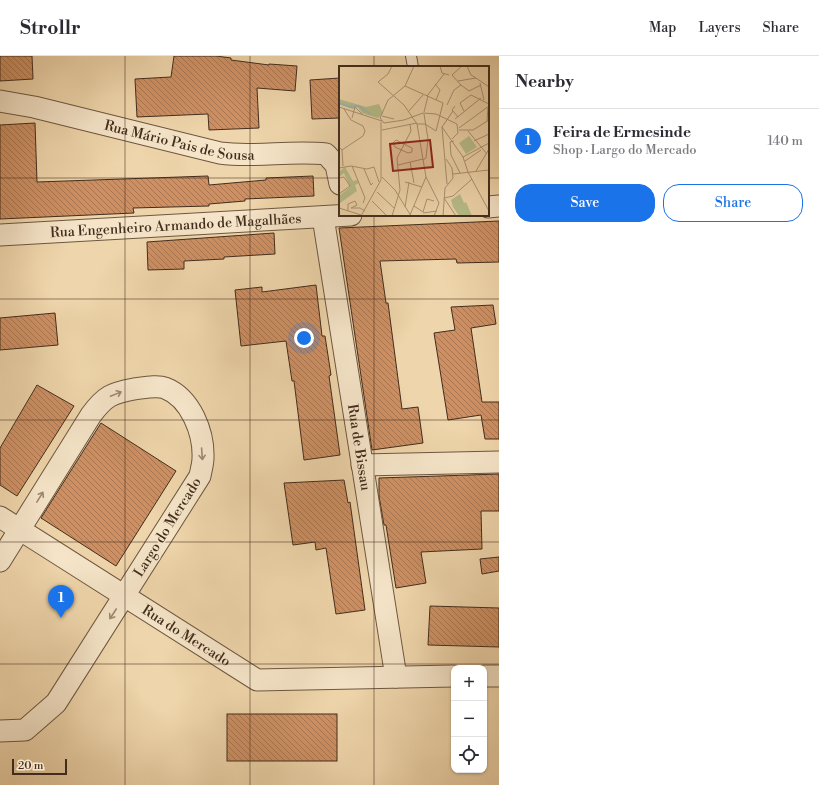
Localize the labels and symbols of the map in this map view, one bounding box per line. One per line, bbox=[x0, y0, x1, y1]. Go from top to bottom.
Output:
inset map bbox=[339, 66, 489, 216]
street label: Rua Mário Pais de Sousa bbox=[102, 117, 256, 165]
street label: Rua Engenheiro Armando de Magalhães bbox=[50, 210, 302, 242]
your location bbox=[294, 328, 314, 348]
one-way arrow bbox=[109, 389, 121, 397]
street label: Rua de Bissau bbox=[343, 403, 374, 492]
one-way arrow bbox=[199, 447, 206, 460]
street label: Largo do Mercado bbox=[130, 474, 206, 581]
one-way arrow bbox=[37, 491, 45, 503]
pin: 1 bbox=[48, 585, 74, 618]
street label: Rua do Mercado bbox=[138, 601, 234, 671]
one-way arrow bbox=[108, 609, 117, 620]
scale bar bbox=[12, 757, 67, 776]

